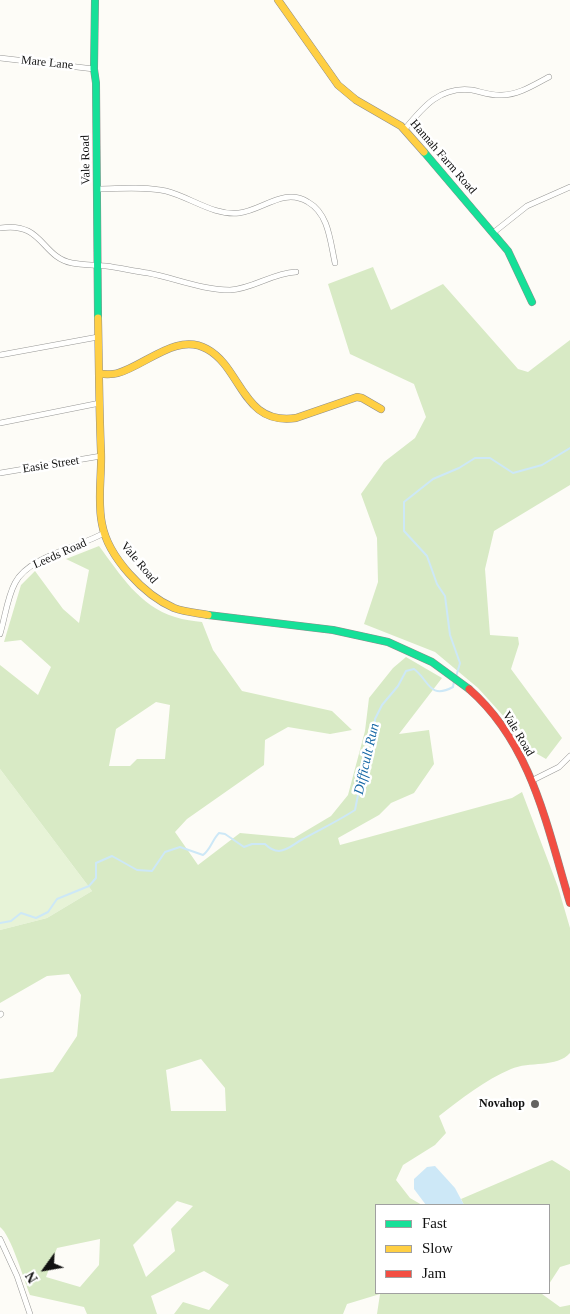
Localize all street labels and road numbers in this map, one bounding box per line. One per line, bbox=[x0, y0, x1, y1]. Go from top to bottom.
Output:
street label: Mare Lane bbox=[20, 53, 74, 73]
street label: Hannah Farm Road bbox=[407, 117, 479, 197]
street label: Vale Road bbox=[78, 135, 94, 185]
street label: Easie Street bbox=[22, 453, 80, 477]
street label: Leeds Road bbox=[31, 536, 89, 572]
street label: Vale Road bbox=[118, 539, 160, 587]
street label: Vale Road bbox=[499, 709, 537, 759]

